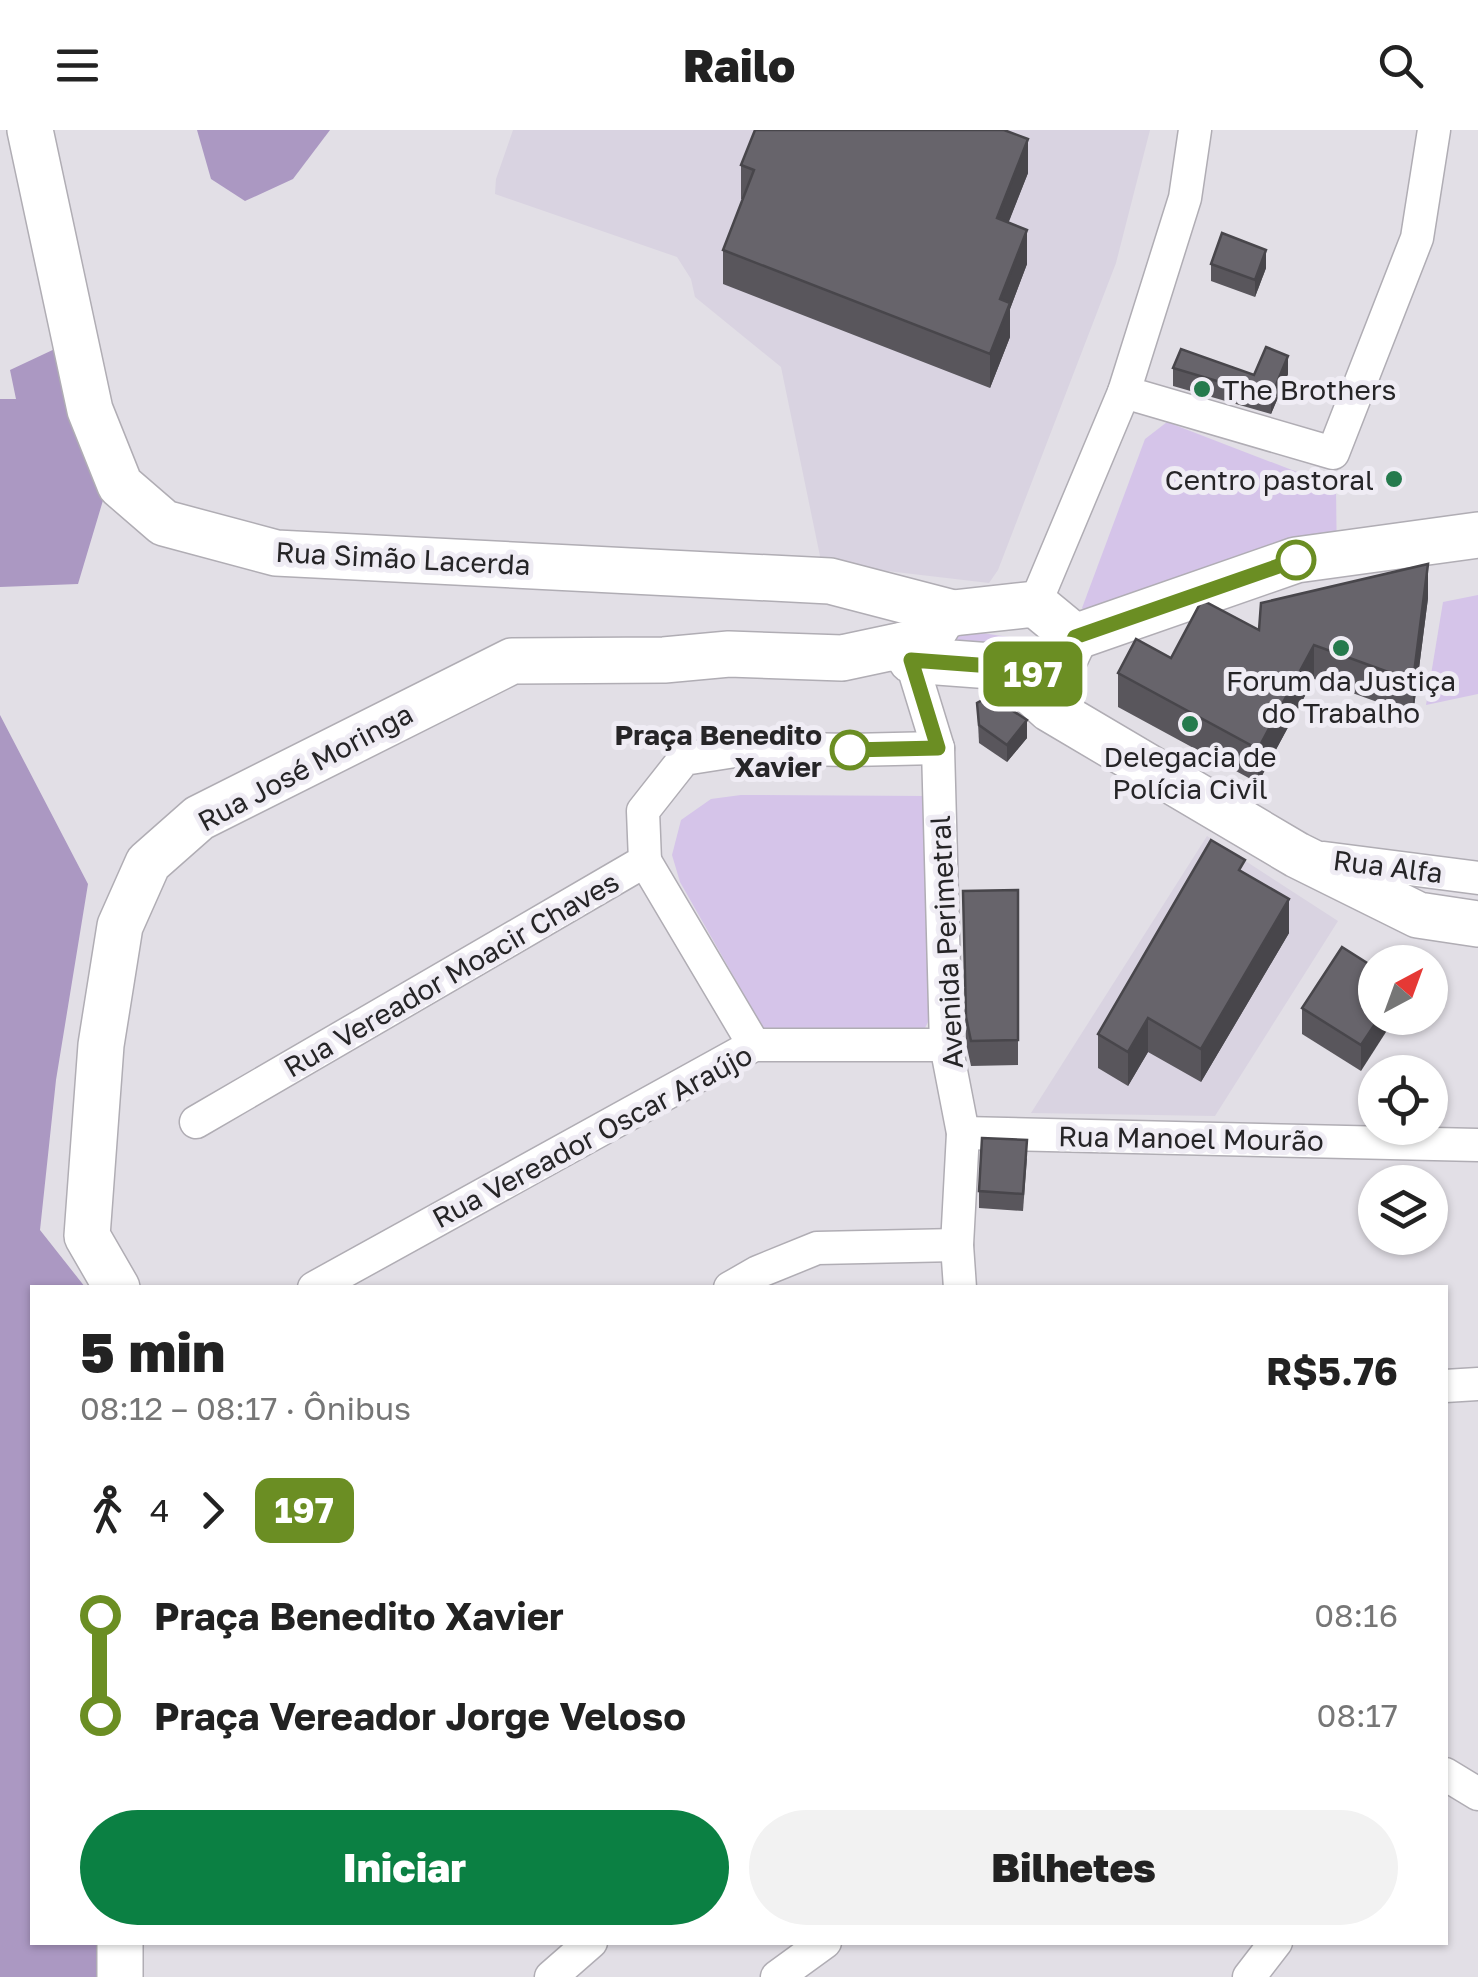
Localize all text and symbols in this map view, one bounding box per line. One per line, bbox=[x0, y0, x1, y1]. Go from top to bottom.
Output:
icon: menu bbox=[50, 38, 105, 93]
text: Railo bbox=[683, 38, 795, 92]
icon: search bbox=[1373, 38, 1428, 93]
place label: The Brothers bbox=[1222, 373, 1396, 406]
marker: The Brothers bbox=[1191, 378, 1213, 400]
place label: Centro pastoral bbox=[1165, 463, 1374, 496]
marker: Centro pastoral bbox=[1383, 468, 1405, 490]
street label: Rua Simão Lacerda bbox=[275, 535, 531, 581]
unlabelled marker bbox=[1277, 541, 1315, 579]
marker: Forum da Justiça do Trabalho bbox=[1330, 637, 1352, 659]
line badge: 197 bbox=[976, 642, 1090, 706]
text: 197 bbox=[1003, 653, 1063, 695]
place label: Forum da Justiça do Trabalho bbox=[1226, 664, 1456, 729]
street label: Rua José Moringa bbox=[192, 697, 418, 837]
marker: Delegacia de Polícia Civil bbox=[1179, 713, 1201, 735]
place label: Praça Benedito Xavier bbox=[615, 718, 822, 783]
marker: Praça Benedito Xavier bbox=[831, 731, 869, 769]
place label: Delegacia de Polícia Civil bbox=[1104, 740, 1276, 805]
street label: Avenida Perimetral bbox=[923, 815, 969, 1069]
street label: Rua Alfa bbox=[1331, 843, 1445, 889]
street label: Rua Vereador Moacir Chaves bbox=[278, 864, 624, 1084]
north arrow bbox=[1358, 945, 1448, 1035]
map controls bbox=[1358, 945, 1448, 1255]
street label: Rua Vereador Oscar Araújo bbox=[427, 1038, 757, 1234]
button: locate bbox=[1358, 1055, 1448, 1145]
street label: Rua Manoel Mourão bbox=[1058, 1119, 1324, 1157]
button: layers bbox=[1358, 1165, 1448, 1255]
text: 5 min bbox=[80, 1318, 225, 1384]
text: R$5.76 bbox=[1266, 1348, 1398, 1393]
text: 08:12 – 08:17 · Ônibus bbox=[80, 1389, 411, 1427]
icon: walk bbox=[80, 1483, 135, 1538]
icon: forward bbox=[185, 1483, 240, 1538]
text: 197 bbox=[275, 1489, 334, 1531]
text: 4 bbox=[150, 1491, 170, 1529]
text: Praça Benedito Xavier bbox=[154, 1593, 564, 1638]
text: 08:16 bbox=[1314, 1596, 1398, 1634]
text: Praça Vereador Jorge Veloso bbox=[154, 1693, 686, 1738]
text: 08:17 bbox=[1317, 1696, 1398, 1734]
button: Iniciar bbox=[80, 1810, 729, 1925]
button: Bilhetes bbox=[749, 1810, 1398, 1925]

